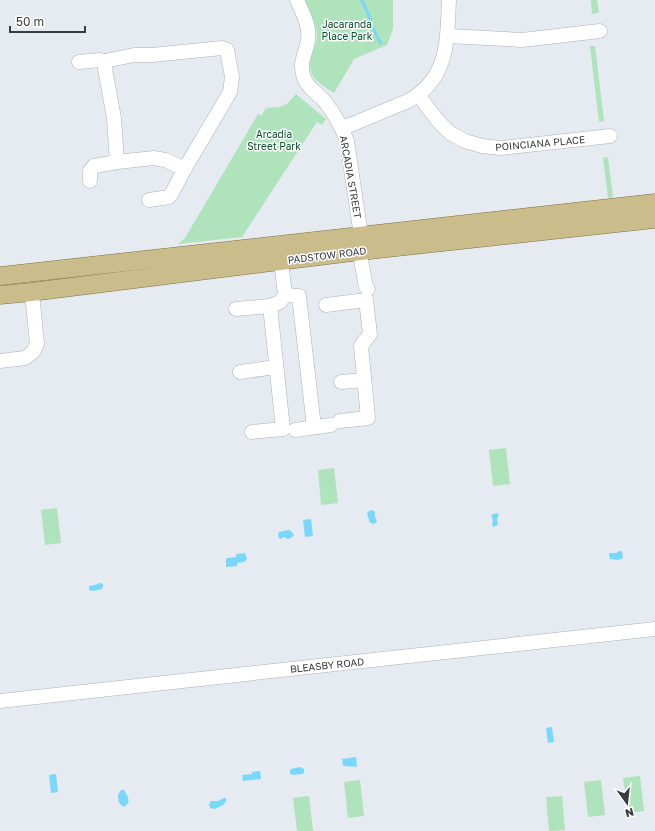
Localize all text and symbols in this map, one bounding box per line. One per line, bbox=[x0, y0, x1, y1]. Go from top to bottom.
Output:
scale bar bbox=[10, 8, 85, 34]
text: 50 m bbox=[16, 14, 44, 29]
park label: Jacaranda Place Park bbox=[322, 18, 373, 42]
park label: Arcadia Street Park bbox=[247, 128, 301, 152]
street label: POINCIANA PLACE bbox=[495, 133, 585, 153]
street label: ARCADIA STREET bbox=[338, 135, 364, 219]
street label: PADSTOW ROAD bbox=[287, 244, 367, 266]
street label: BLEASBY ROAD bbox=[289, 655, 365, 675]
north arrow bbox=[607, 783, 647, 823]
text: N bbox=[624, 806, 635, 821]

